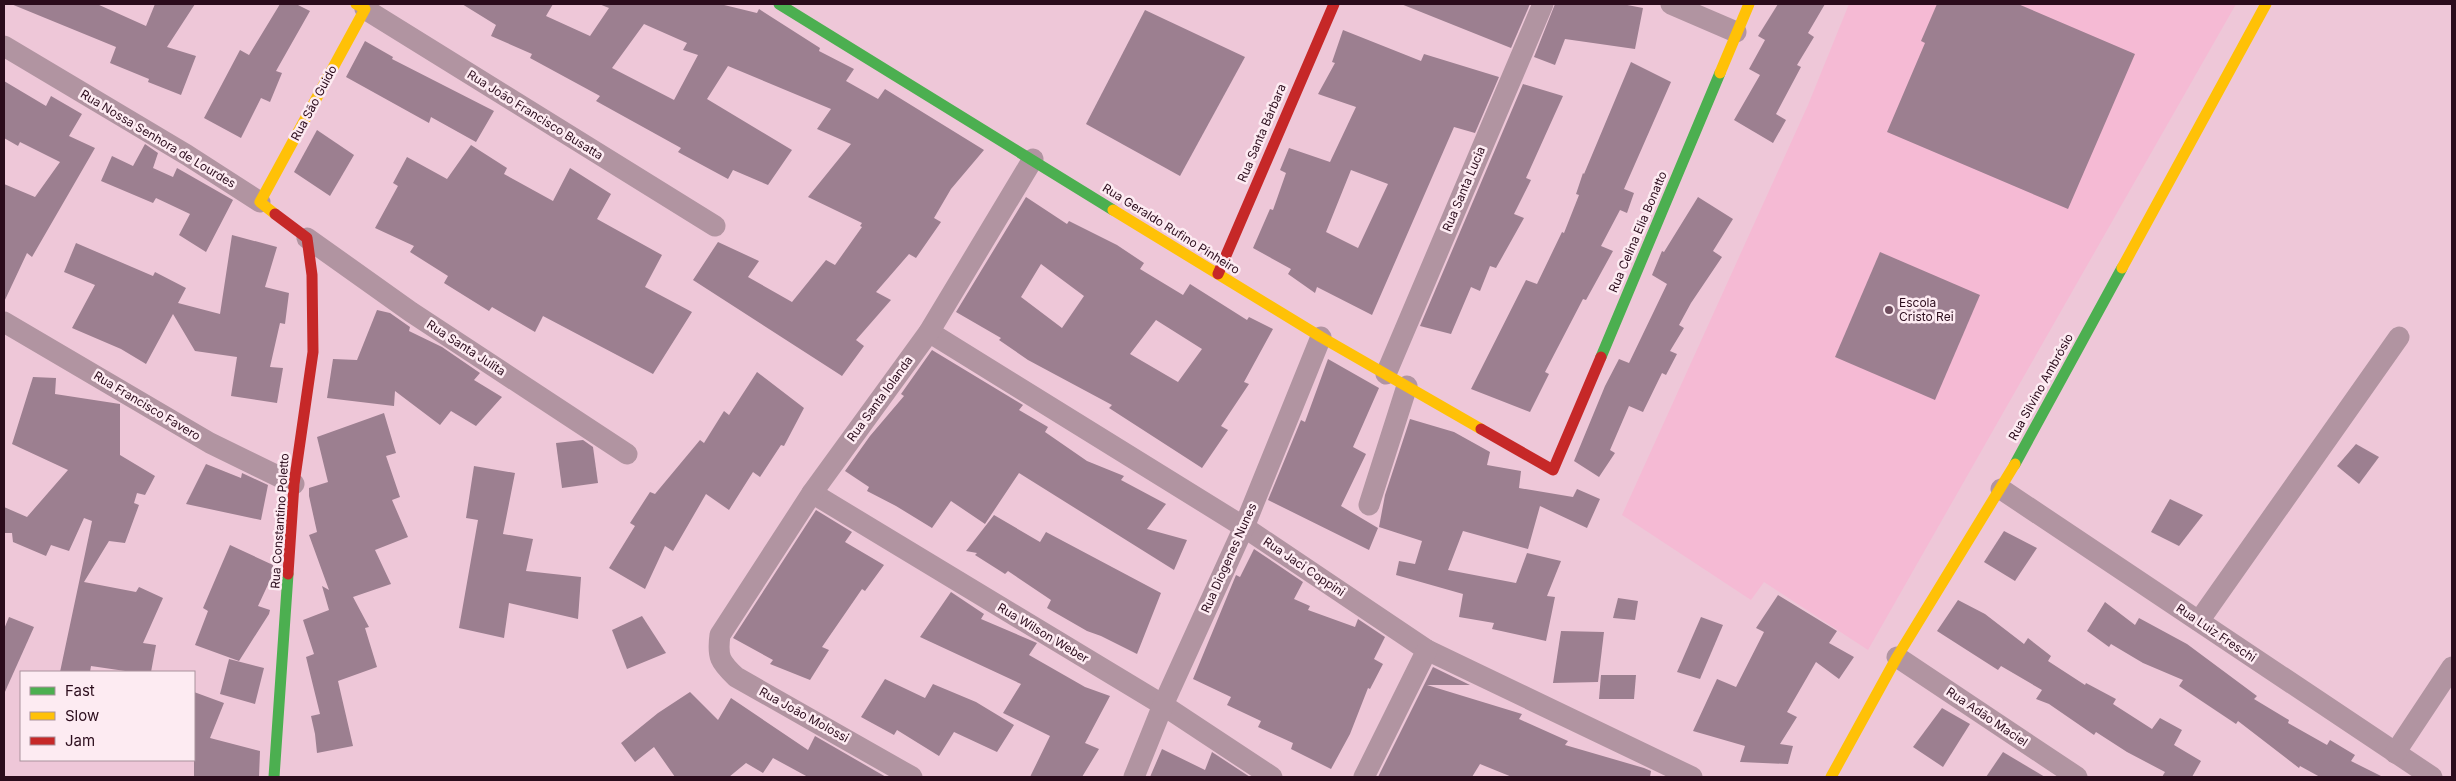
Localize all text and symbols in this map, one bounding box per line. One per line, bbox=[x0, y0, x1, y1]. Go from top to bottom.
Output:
street label: Rua São Guido bbox=[287, 62, 340, 143]
street label: Rua João Francisco Busatta bbox=[465, 67, 606, 163]
street label: Rua Santa Bárbara bbox=[1234, 81, 1289, 184]
street label: Rua Nossa Senhora de Lourdes bbox=[78, 86, 239, 191]
street label: Rua Santa Lucia bbox=[1439, 144, 1488, 234]
street label: Rua Celina Elia Bonatto bbox=[1605, 169, 1670, 295]
street label: Rua Geraldo Rufino Pinheiro bbox=[1100, 180, 1243, 277]
place label: Escola Cristo Rei bbox=[1899, 295, 1954, 324]
marker: Escola Cristo Rei bbox=[1883, 304, 1895, 316]
street label: Rua Santa Julita bbox=[424, 316, 509, 379]
street label: Rua Silvino Ambrósio bbox=[2005, 331, 2076, 443]
street label: Rua Santa Iolanda bbox=[844, 353, 916, 444]
street label: Rua Francisco Favero bbox=[91, 368, 203, 443]
street label: Rua Constantino Poletto bbox=[267, 453, 292, 589]
street label: Rua Diogenes Nunes bbox=[1198, 501, 1259, 615]
street label: Rua Jaci Coppini bbox=[1261, 534, 1348, 599]
street label: Rua Wilson Weber bbox=[995, 599, 1092, 666]
street label: Rua Luiz Freschi bbox=[2174, 600, 2259, 665]
legend bbox=[20, 671, 195, 761]
text: Fast bbox=[65, 681, 95, 700]
street label: Rua João Molossi bbox=[757, 684, 852, 745]
street label: Rua Adão Maciel bbox=[1944, 684, 2031, 749]
text: Slow bbox=[65, 706, 99, 725]
text: Jam bbox=[65, 731, 95, 750]

